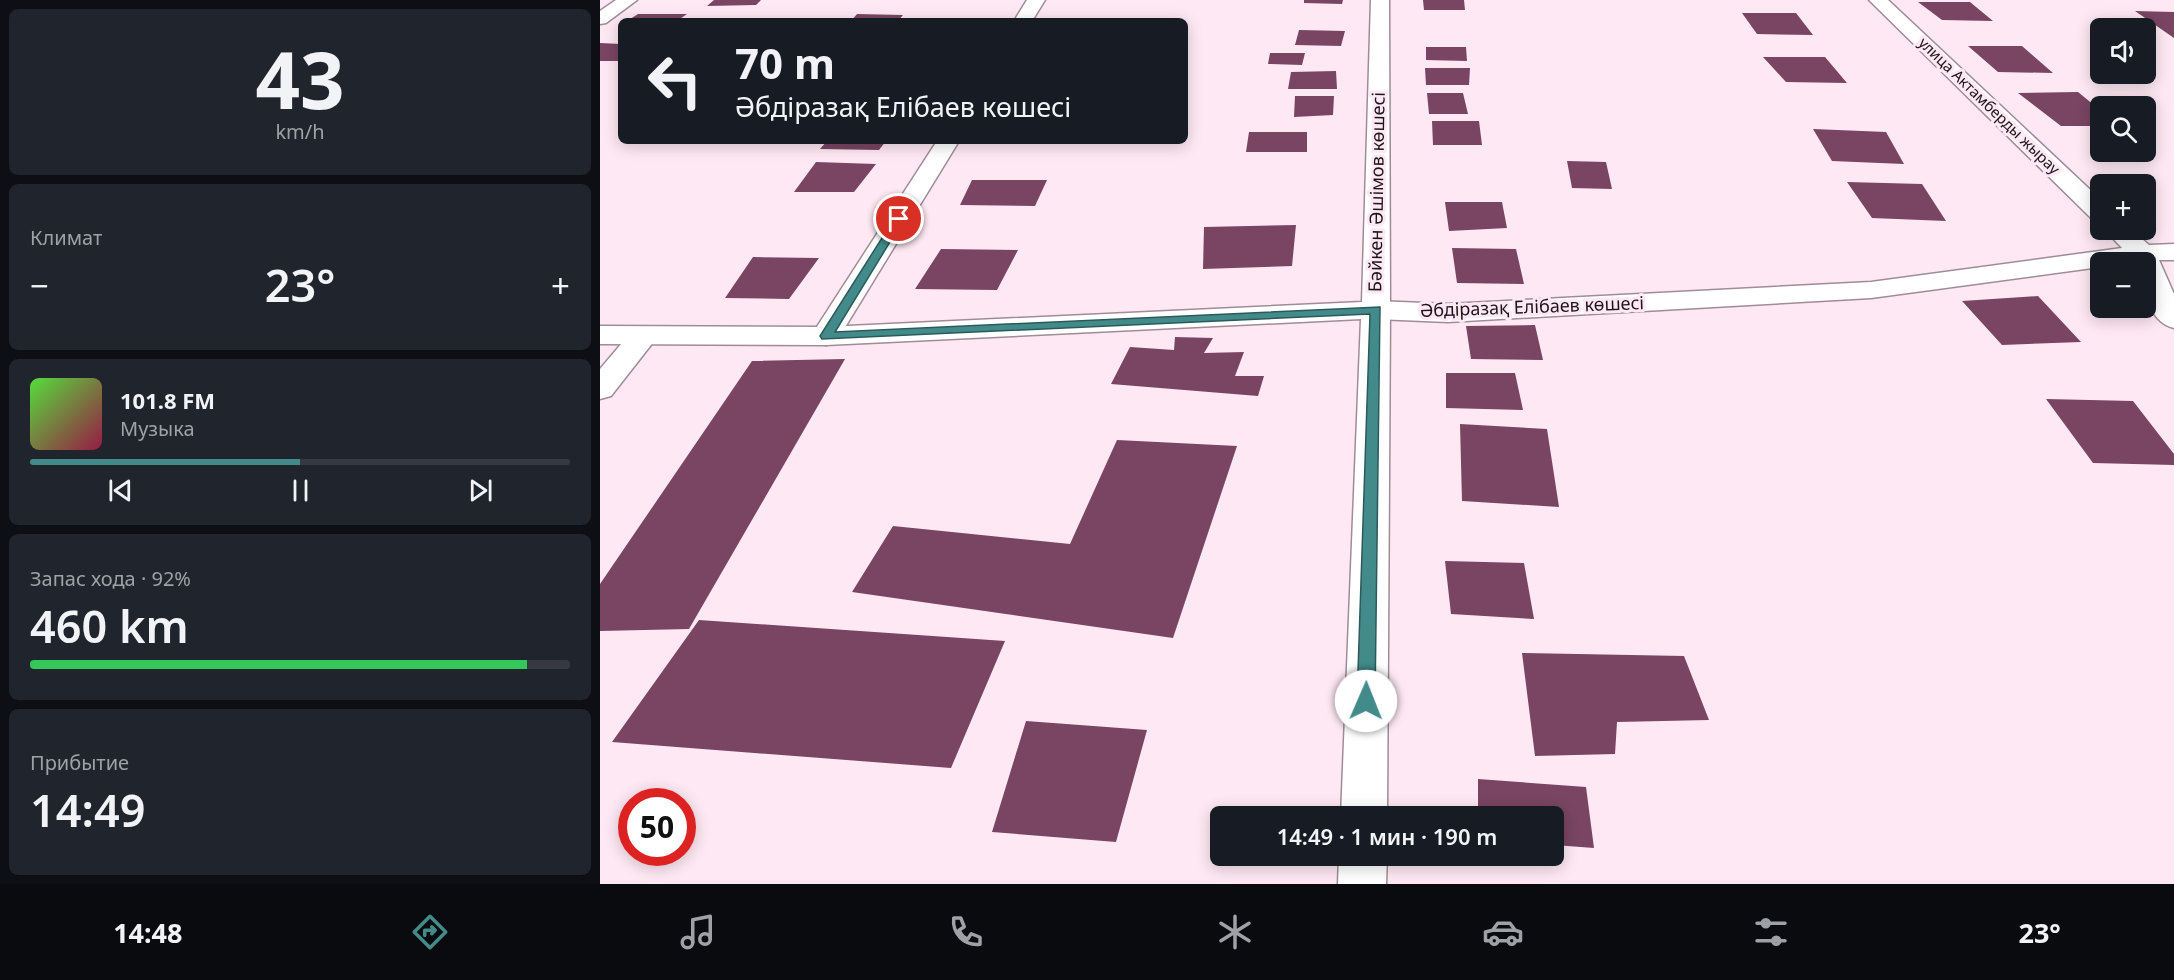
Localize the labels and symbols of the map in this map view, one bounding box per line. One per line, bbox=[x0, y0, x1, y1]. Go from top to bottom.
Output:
street label: улица Актамберды жырау bbox=[1915, 32, 2065, 178]
street label: Бәйкен Әшімов көшесі bbox=[1362, 92, 1390, 292]
pin bbox=[873, 193, 924, 244]
street label: Әбдіразақ Елібаев көшесі bbox=[1419, 290, 1644, 322]
position arrow bbox=[1334, 669, 1398, 733]
speed limit sign: 50 bbox=[618, 788, 696, 866]

